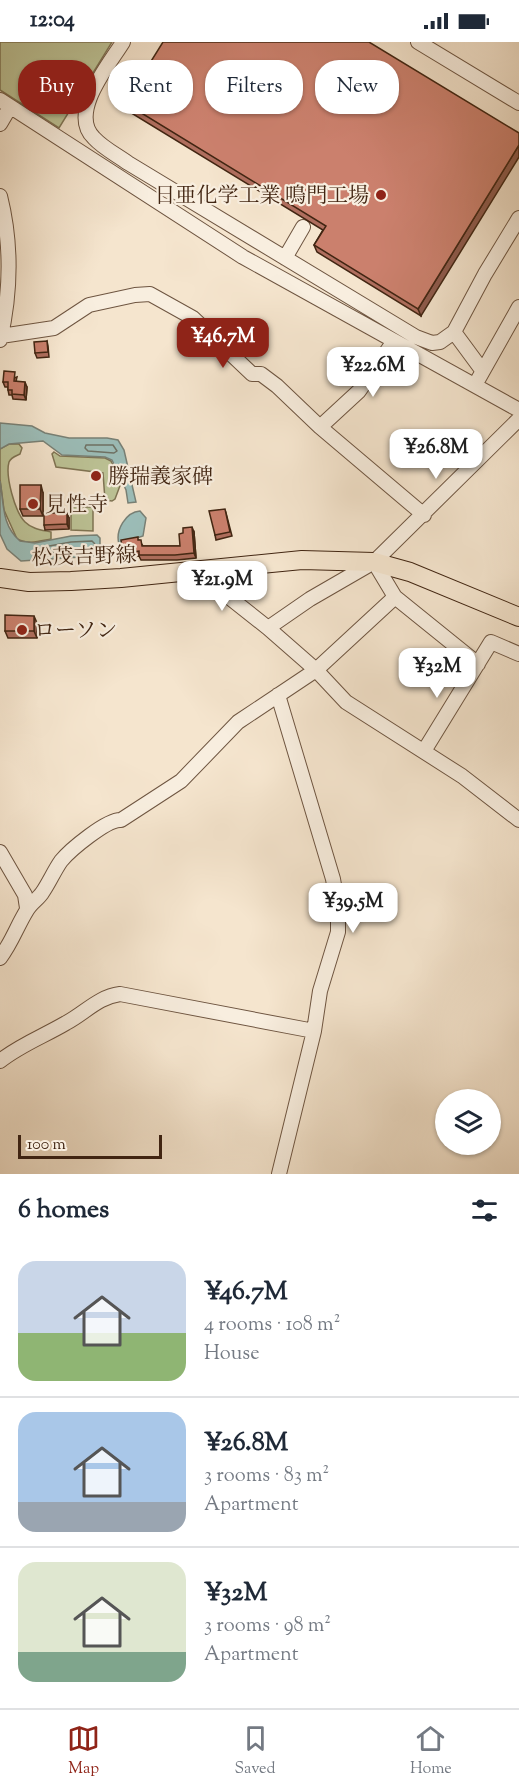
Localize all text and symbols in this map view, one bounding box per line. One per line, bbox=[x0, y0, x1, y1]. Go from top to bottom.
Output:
text: 12:04 bbox=[30, 5, 75, 37]
chip: Buy bbox=[18, 60, 96, 114]
chip: Rent bbox=[108, 60, 193, 114]
chip: Filters bbox=[205, 60, 303, 114]
chip: New bbox=[315, 60, 399, 114]
place label: 日亜化学工業 鳴門工場 bbox=[155, 182, 369, 212]
marker: 日亜化学工業 鳴門工場 bbox=[374, 188, 388, 202]
pin: ¥46.7M bbox=[174, 318, 272, 369]
text: ¥46.7M bbox=[191, 323, 255, 352]
pin: ¥22.6M bbox=[324, 347, 422, 398]
text: ¥22.6M bbox=[341, 352, 405, 381]
pin: ¥26.8M bbox=[387, 429, 485, 480]
text: ¥26.8M bbox=[404, 434, 468, 463]
place label: 勝瑞義家碑 bbox=[108, 463, 213, 493]
marker: 勝瑞義家碑 bbox=[89, 469, 103, 483]
place label: 見性寺 bbox=[45, 491, 108, 521]
marker: 見性寺 bbox=[26, 497, 40, 511]
street label: 松茂吉野線 bbox=[31, 541, 137, 575]
pin: ¥21.9M bbox=[173, 561, 271, 612]
text: ¥21.9M bbox=[191, 566, 253, 595]
place label: ローソン bbox=[34, 617, 117, 647]
marker: ローソン bbox=[15, 623, 29, 637]
pin: ¥32M bbox=[401, 648, 473, 699]
text: ¥32M bbox=[413, 653, 461, 682]
pin: ¥39.5M bbox=[304, 883, 402, 934]
text: ¥39.5M bbox=[323, 888, 383, 917]
map controls bbox=[435, 1089, 501, 1155]
button: layers bbox=[435, 1089, 501, 1155]
scale bar bbox=[18, 1132, 162, 1160]
text: 100 m bbox=[27, 1134, 66, 1157]
text: 6 homes bbox=[18, 1192, 109, 1229]
icon: filters bbox=[468, 1194, 501, 1227]
text: ¥46.7M bbox=[204, 1274, 288, 1311]
icon: home bbox=[66, 1285, 138, 1357]
text: 4 rooms · 108 m² bbox=[204, 1311, 340, 1340]
text: House bbox=[204, 1340, 259, 1369]
text: ¥26.8M bbox=[204, 1425, 288, 1462]
icon: home bbox=[66, 1436, 138, 1508]
text: 3 rooms · 83 m² bbox=[204, 1462, 329, 1491]
text: Apartment bbox=[204, 1491, 299, 1520]
text: ¥32M bbox=[204, 1575, 267, 1612]
icon: home bbox=[66, 1586, 138, 1658]
text: 3 rooms · 98 m² bbox=[204, 1612, 331, 1641]
text: Apartment bbox=[204, 1641, 299, 1670]
tab: Map bbox=[67, 1722, 100, 1781]
tab: Saved bbox=[234, 1722, 276, 1781]
tab: Home bbox=[410, 1722, 452, 1781]

